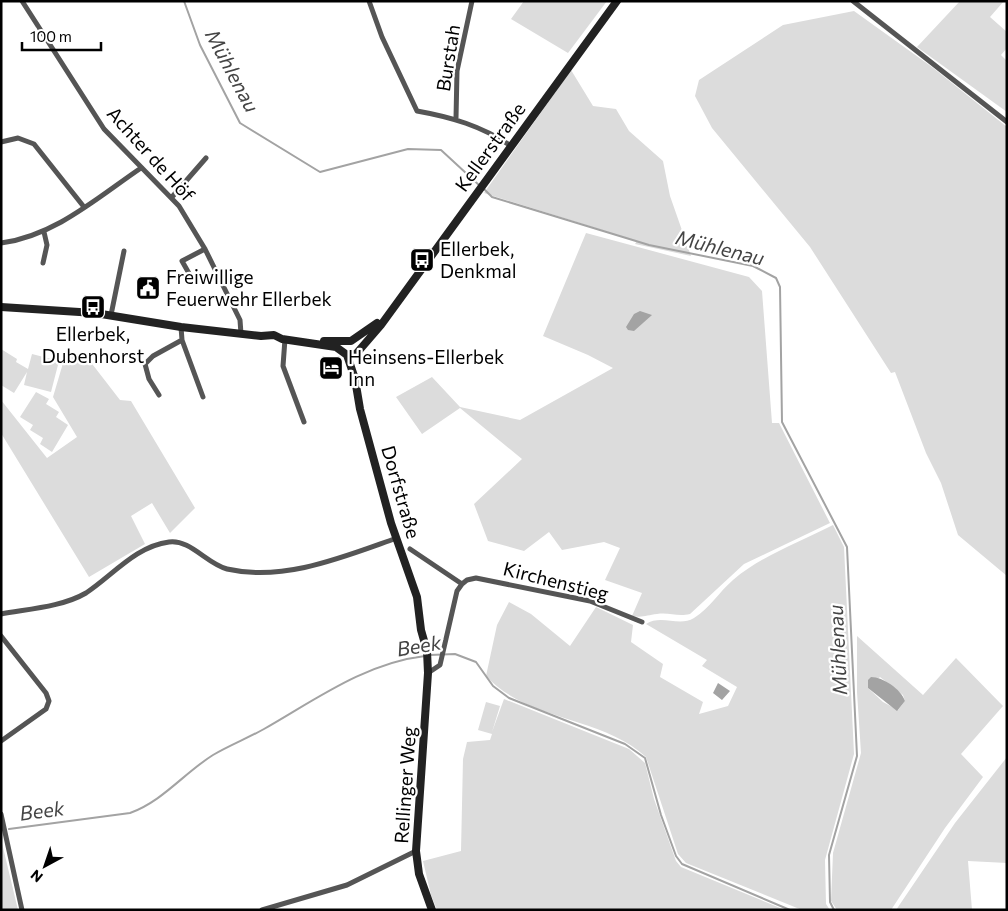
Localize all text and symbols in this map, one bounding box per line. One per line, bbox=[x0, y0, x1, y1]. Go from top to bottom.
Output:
scale bar bbox=[22, 20, 101, 52]
street label: Burstah bbox=[431, 23, 464, 93]
water label: Mühlenau bbox=[201, 25, 265, 116]
text: 100 m bbox=[30, 27, 72, 45]
street label: Kellerstraße bbox=[450, 98, 530, 196]
street label: Achter de Höf bbox=[103, 102, 200, 206]
water label: Mühlenau bbox=[673, 224, 767, 270]
place label: Ellerbek, Denkmal bbox=[440, 237, 517, 282]
bus stop icon: Ellerbek, Denkmal bbox=[409, 247, 435, 273]
place label: Freiwillige Feuerwehr Ellerbek bbox=[166, 265, 332, 310]
public building icon: Freiwillige Feuerwehr Ellerbek bbox=[135, 275, 161, 301]
bus stop icon: Ellerbek, Dubenhorst bbox=[80, 294, 106, 320]
place label: Ellerbek, Dubenhorst bbox=[42, 322, 145, 367]
place label: Heinsens-Ellerbek Inn bbox=[348, 345, 504, 390]
hotel icon: Heinsens-Ellerbek Inn bbox=[318, 355, 344, 381]
street label: Dorfstraße bbox=[377, 443, 426, 541]
street label: Kirchenstieg bbox=[501, 556, 611, 605]
water label: Mühlenau bbox=[823, 604, 851, 696]
water label: Beek bbox=[395, 629, 444, 660]
street label: Rellinger Weg bbox=[389, 726, 420, 844]
water label: Beek bbox=[18, 795, 67, 825]
north arrow bbox=[20, 841, 70, 891]
text: N bbox=[27, 866, 46, 886]

